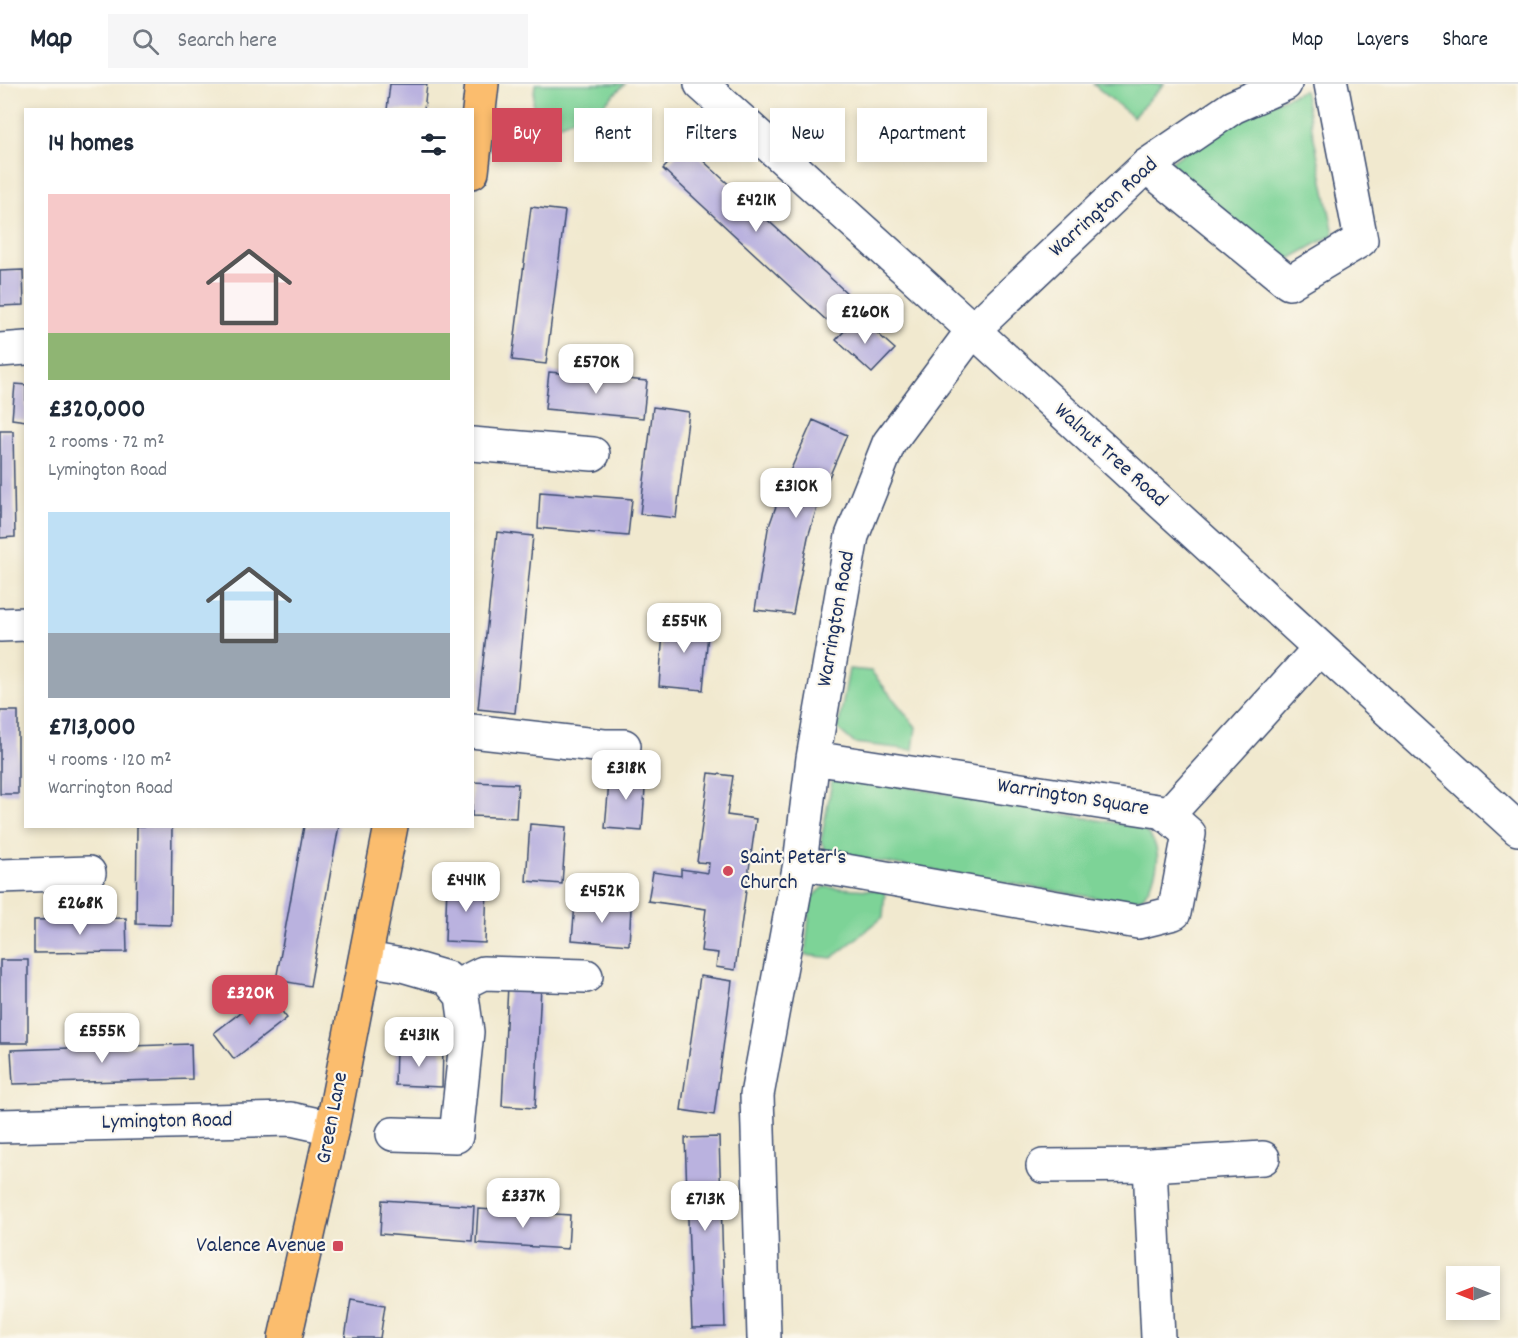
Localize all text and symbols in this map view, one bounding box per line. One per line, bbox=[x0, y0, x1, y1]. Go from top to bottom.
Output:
search box bbox=[108, 14, 528, 68]
text: Map bbox=[30, 21, 72, 61]
icon: search bbox=[129, 25, 162, 58]
text: Search here bbox=[177, 26, 277, 57]
text: Map bbox=[1292, 26, 1323, 56]
text: Layers bbox=[1356, 26, 1409, 56]
text: Share bbox=[1442, 26, 1488, 56]
chip: Buy bbox=[492, 108, 562, 162]
chip: Rent bbox=[574, 108, 652, 162]
chip: Filters bbox=[664, 108, 758, 162]
chip: New bbox=[770, 108, 845, 162]
chip: Apartment bbox=[857, 108, 987, 162]
text: 14 homes bbox=[48, 126, 134, 163]
icon: filters bbox=[417, 128, 450, 161]
street label: Warrington Road bbox=[1043, 151, 1165, 265]
pin: £421K bbox=[714, 182, 798, 233]
text: £421K bbox=[736, 187, 776, 215]
icon: home bbox=[195, 233, 303, 341]
pin: £260K bbox=[823, 294, 907, 345]
text: £260K bbox=[841, 299, 889, 327]
pin: £570K bbox=[554, 344, 638, 395]
text: £570K bbox=[572, 349, 620, 377]
text: £320,000 bbox=[48, 392, 146, 429]
street label: Walnut Tree Road bbox=[1046, 396, 1174, 516]
text: 2 rooms · 72 m² bbox=[48, 429, 164, 457]
text: Lymington Road bbox=[48, 457, 167, 485]
pin: £310K bbox=[754, 468, 838, 519]
text: £310K bbox=[774, 473, 818, 501]
street label: Warrington Road bbox=[810, 549, 864, 689]
icon: home bbox=[195, 551, 303, 659]
pin: £554K bbox=[642, 603, 726, 654]
text: £554K bbox=[661, 608, 707, 636]
text: £713,000 bbox=[48, 710, 136, 747]
text: 4 rooms · 120 m² bbox=[48, 747, 172, 775]
pin: £318K bbox=[584, 750, 668, 801]
text: £318K bbox=[606, 755, 646, 783]
street label: Warrington Square bbox=[995, 771, 1151, 825]
text: Warrington Road bbox=[48, 775, 173, 803]
place label: Saint Peter's Church bbox=[740, 843, 847, 899]
pin: £441K bbox=[424, 862, 508, 913]
marker: Saint Peter's Church bbox=[721, 864, 735, 878]
text: £441K bbox=[446, 867, 486, 895]
pin: £452K bbox=[560, 873, 644, 924]
text: £452K bbox=[579, 878, 625, 906]
pin: £268K bbox=[38, 885, 122, 936]
text: £268K bbox=[57, 890, 103, 918]
pin: £320K bbox=[208, 975, 292, 1026]
text: £320K bbox=[226, 980, 274, 1008]
pin: £555K bbox=[60, 1013, 144, 1064]
pin: £431K bbox=[377, 1017, 461, 1068]
text: £555K bbox=[78, 1018, 126, 1046]
text: £431K bbox=[399, 1022, 439, 1050]
street label: Green Lane bbox=[309, 1069, 357, 1167]
street label: Lymington Road bbox=[101, 1105, 233, 1139]
pin: £337K bbox=[481, 1178, 565, 1229]
pin: £713K bbox=[663, 1181, 747, 1232]
text: £337K bbox=[501, 1183, 545, 1211]
text: £713K bbox=[685, 1186, 725, 1214]
place label: Valence Avenue bbox=[196, 1231, 326, 1262]
marker: Valence Avenue bbox=[331, 1239, 345, 1253]
north arrow bbox=[1446, 1266, 1500, 1320]
map controls bbox=[1446, 1266, 1500, 1320]

